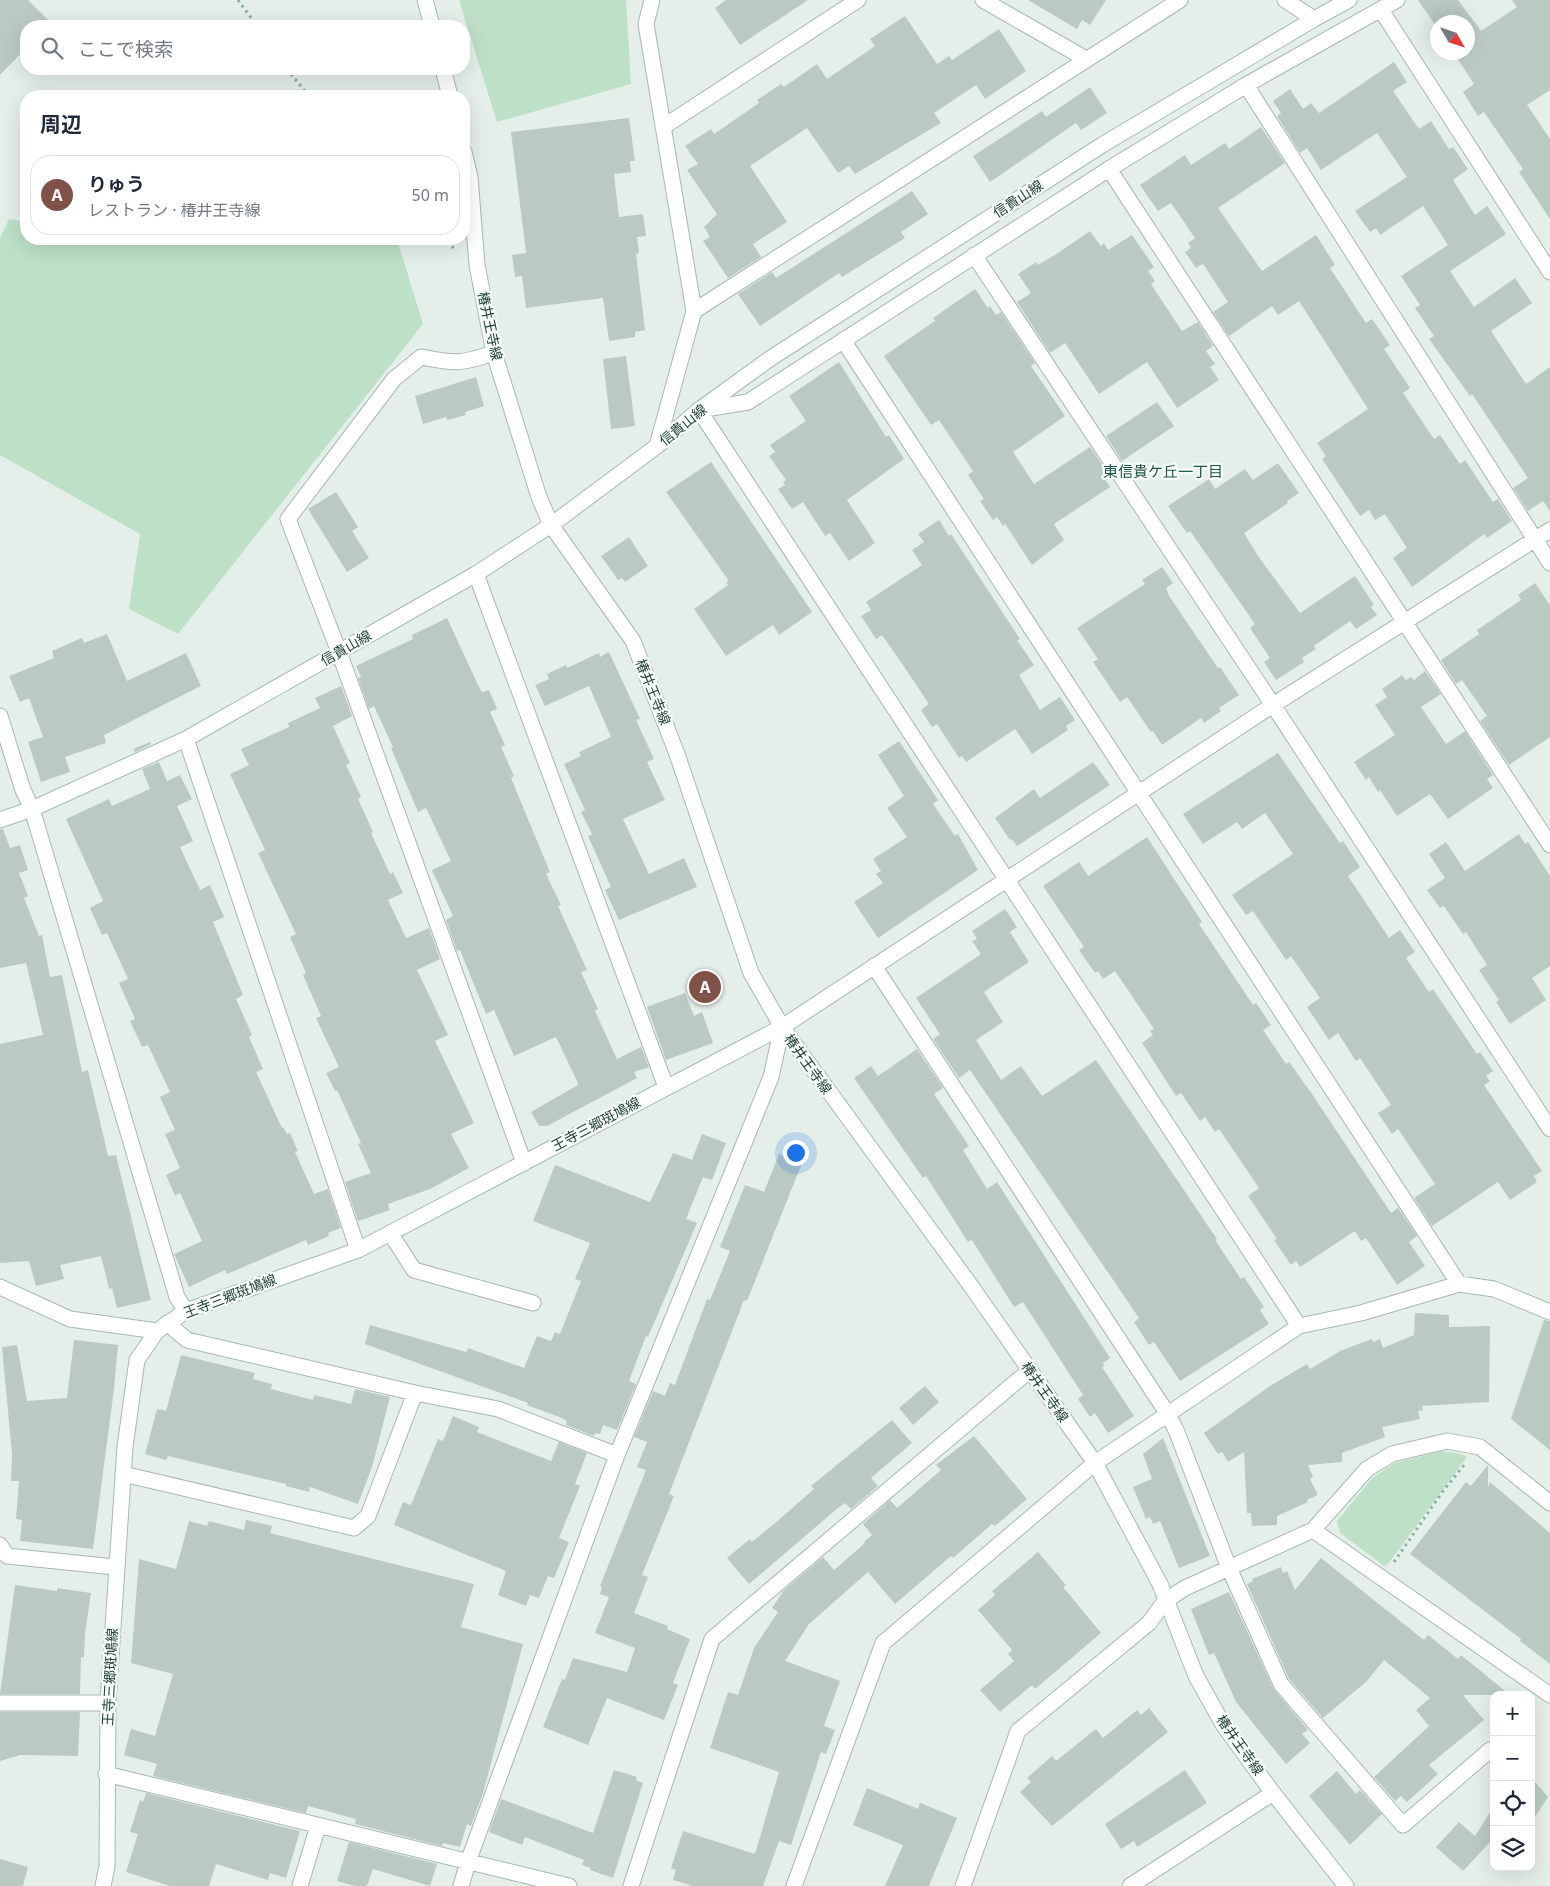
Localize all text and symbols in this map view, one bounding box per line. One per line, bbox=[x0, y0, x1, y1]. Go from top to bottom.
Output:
north arrow bbox=[1430, 15, 1475, 60]
search box bbox=[20, 20, 470, 75]
icon: search bbox=[38, 34, 66, 62]
text: ここで検索 bbox=[78, 36, 173, 62]
text: 周辺 bbox=[40, 110, 82, 138]
text: りゅう bbox=[88, 171, 145, 197]
street label: 信貴山線 bbox=[989, 175, 1046, 222]
text: A bbox=[51, 184, 63, 206]
text: 50 m bbox=[412, 184, 449, 206]
text: レストラン · 椿井王寺線 bbox=[88, 199, 261, 221]
street label: 椿井王寺線 bbox=[474, 290, 507, 362]
street label: 信貴山線 bbox=[655, 400, 710, 450]
district label: 東信貴ケ丘一丁目 bbox=[1103, 461, 1223, 481]
street label: 信貴山線 bbox=[317, 625, 375, 670]
street label: 椿井王寺線 bbox=[632, 656, 675, 728]
pin: A bbox=[689, 968, 721, 1006]
street label: 椿井王寺線 bbox=[780, 1030, 837, 1098]
street label: 王寺三郷斑鳩線 bbox=[548, 1092, 643, 1155]
your location bbox=[783, 1140, 809, 1166]
street label: 王寺三郷斑鳩線 bbox=[181, 1269, 279, 1322]
street label: 椿井王寺線 bbox=[1018, 1358, 1073, 1426]
street label: 王寺三郷斑鳩線 bbox=[97, 1628, 122, 1726]
map controls bbox=[1490, 1691, 1535, 1871]
button: + bbox=[1490, 1691, 1535, 1736]
street label: 椿井王寺線 bbox=[1213, 1711, 1268, 1779]
button: − bbox=[1490, 1736, 1535, 1781]
button: locate bbox=[1490, 1781, 1535, 1826]
button: layers bbox=[1490, 1826, 1535, 1871]

